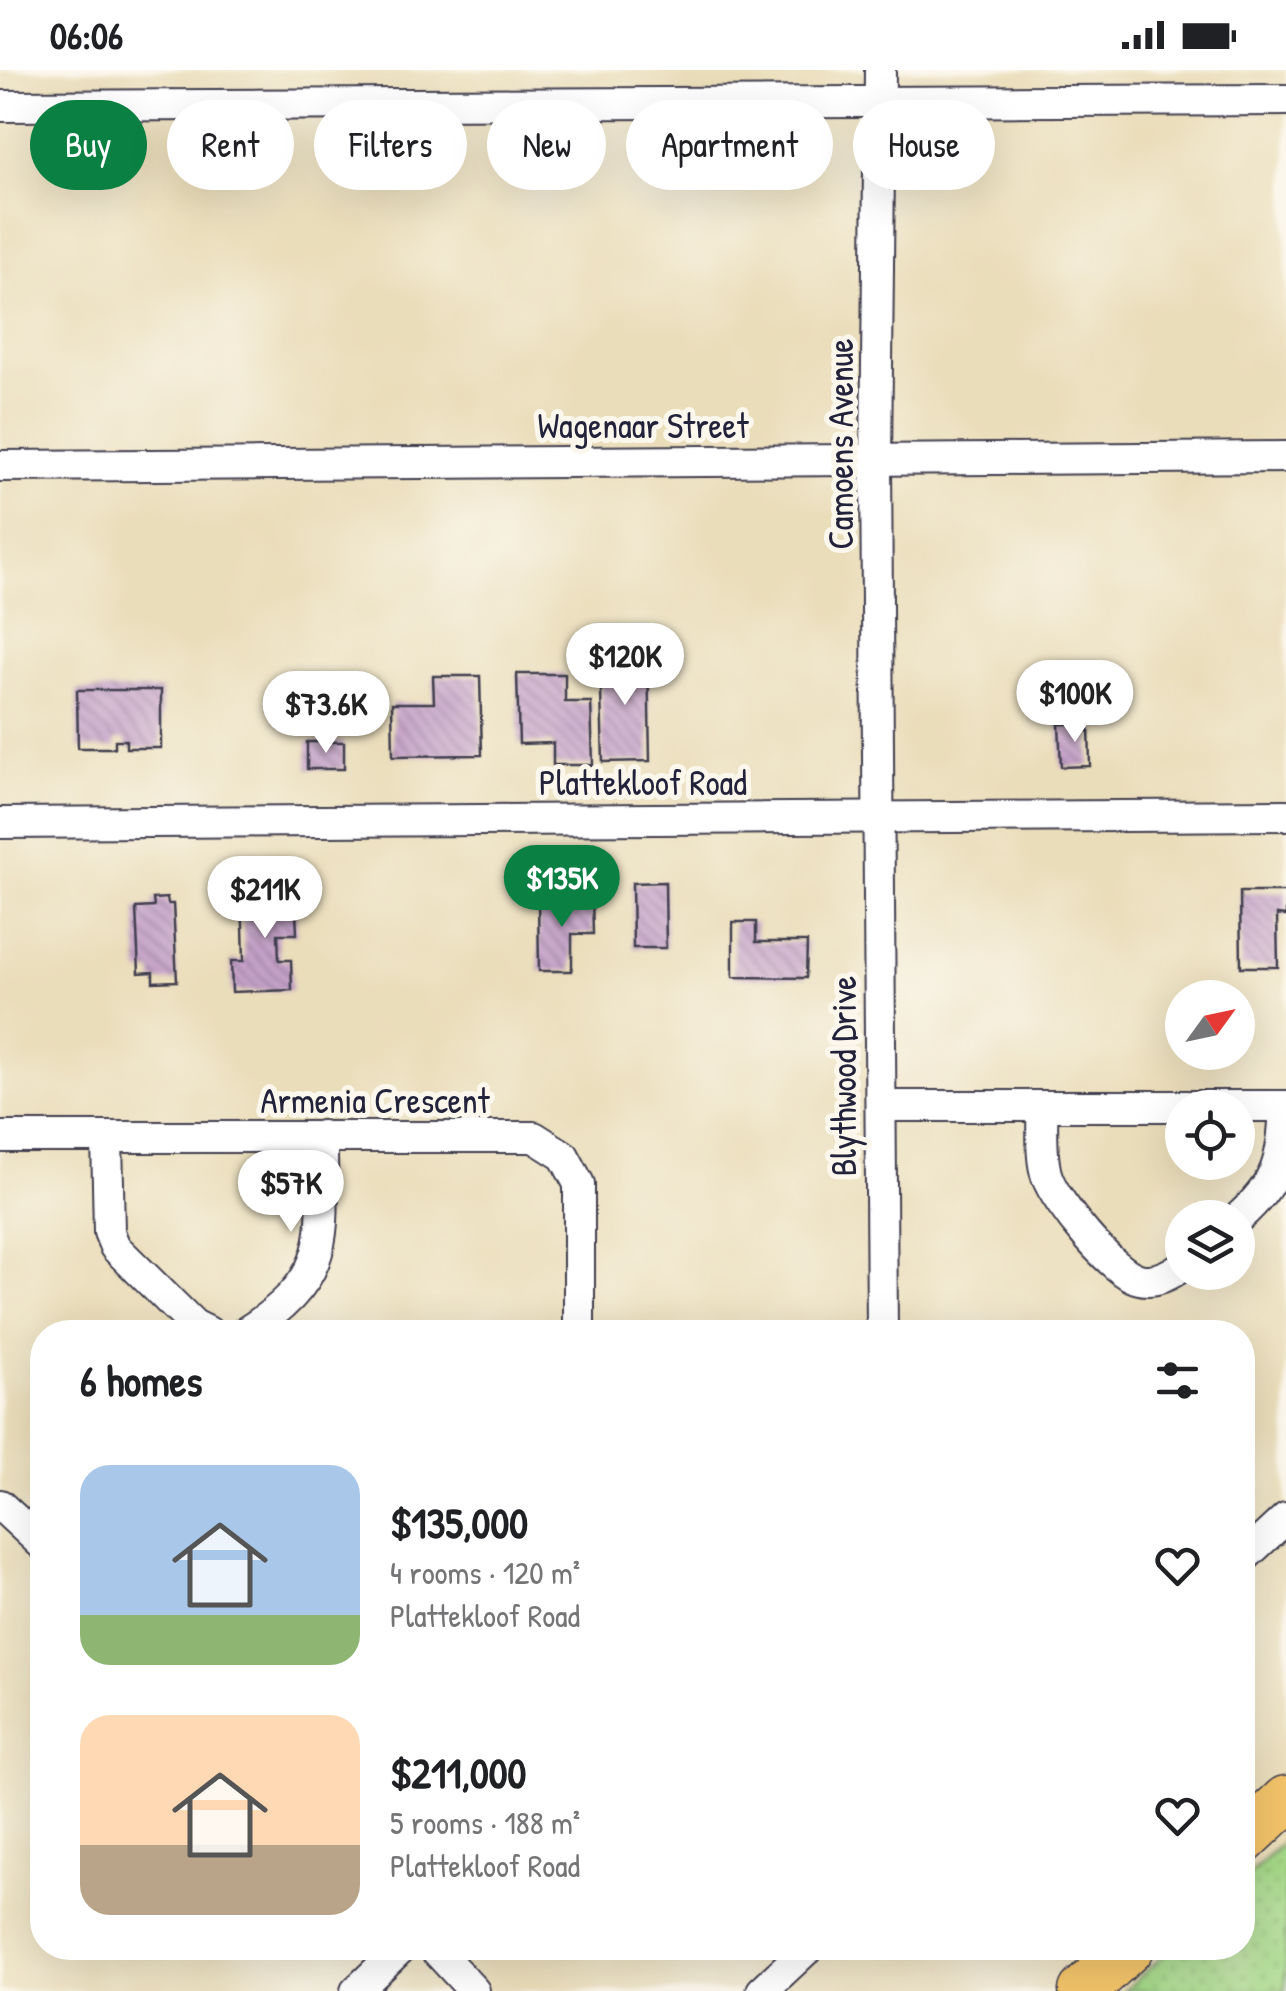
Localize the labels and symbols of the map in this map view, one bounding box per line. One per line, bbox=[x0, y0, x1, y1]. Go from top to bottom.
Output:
street label: Camoens Avenue bbox=[817, 339, 864, 549]
street label: Wagenaar Street bbox=[537, 402, 749, 449]
pin: $120K bbox=[555, 623, 695, 708]
pin: $100K bbox=[1005, 660, 1145, 745]
pin: $73.6K bbox=[245, 671, 407, 756]
street label: Plattekloof Road bbox=[539, 759, 747, 806]
pin: $135K bbox=[492, 845, 632, 930]
pin: $211K bbox=[195, 856, 335, 941]
street label: Blythwood Drive bbox=[820, 976, 867, 1176]
north arrow bbox=[1165, 980, 1255, 1070]
street label: Armenia Crescent bbox=[260, 1077, 491, 1124]
pin: $57K bbox=[232, 1150, 350, 1235]

